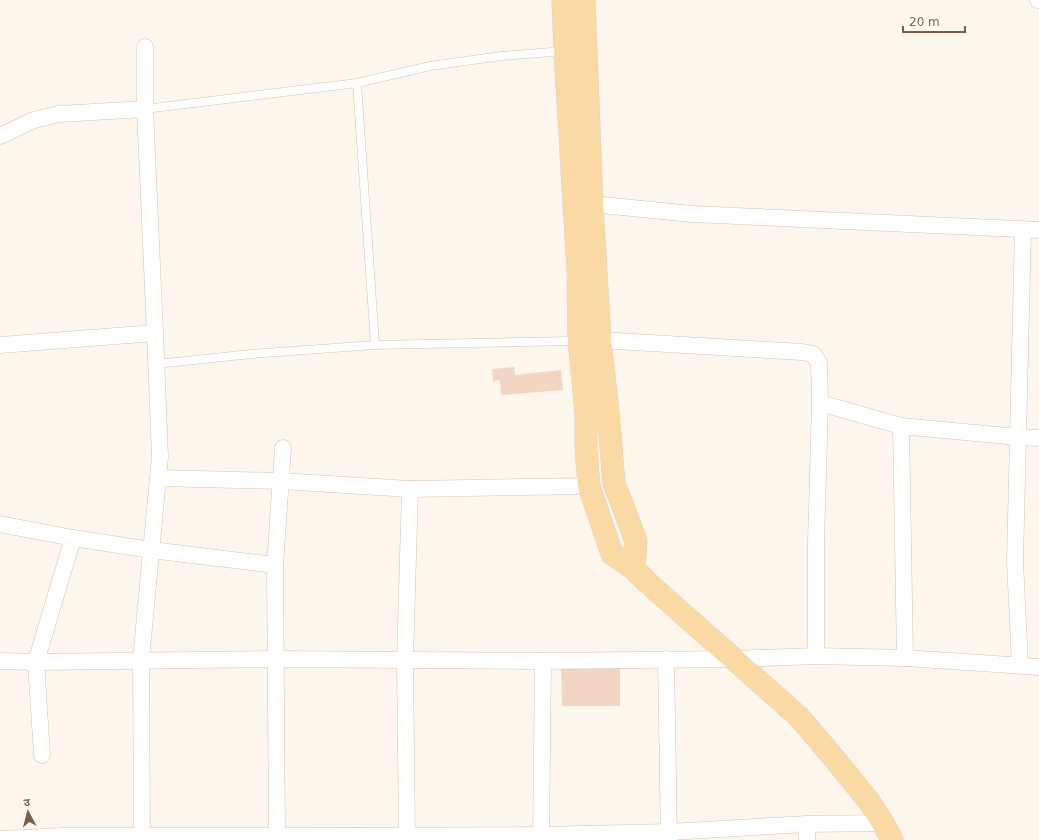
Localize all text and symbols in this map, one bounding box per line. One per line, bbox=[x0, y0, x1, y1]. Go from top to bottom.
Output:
scale bar bbox=[903, 8, 965, 34]
text: 20 m bbox=[909, 15, 940, 29]
north arrow bbox=[8, 792, 48, 832]
text: उ bbox=[23, 796, 31, 809]

